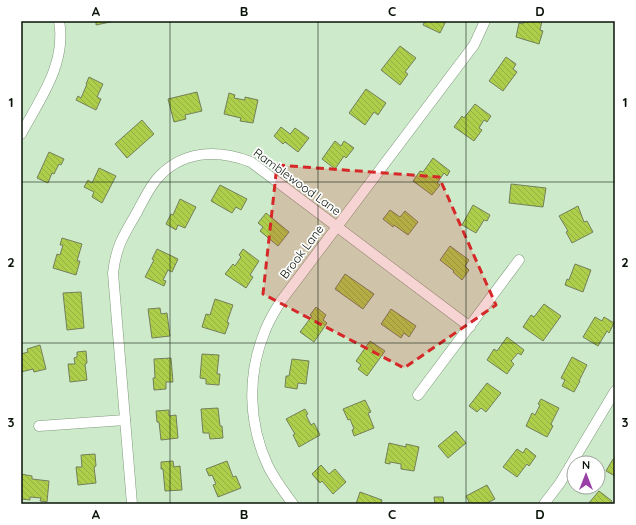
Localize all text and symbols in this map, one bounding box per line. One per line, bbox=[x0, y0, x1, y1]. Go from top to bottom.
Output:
text: A bbox=[92, 3, 101, 19]
text: B bbox=[240, 3, 248, 19]
text: C bbox=[388, 3, 396, 19]
text: D bbox=[535, 3, 545, 19]
text: 1 bbox=[8, 94, 14, 110]
text: 1 bbox=[622, 94, 628, 110]
street label: Ramblewood Lane bbox=[251, 145, 344, 218]
street label: Brook Lane bbox=[276, 222, 327, 282]
text: 2 bbox=[7, 254, 15, 270]
text: 2 bbox=[621, 254, 629, 270]
text: 3 bbox=[8, 414, 15, 430]
text: 3 bbox=[622, 414, 629, 430]
north arrow bbox=[566, 455, 606, 495]
text: N bbox=[582, 458, 590, 472]
text: A bbox=[92, 506, 101, 522]
text: B bbox=[240, 506, 248, 522]
text: C bbox=[388, 506, 396, 522]
text: D bbox=[535, 506, 545, 522]

